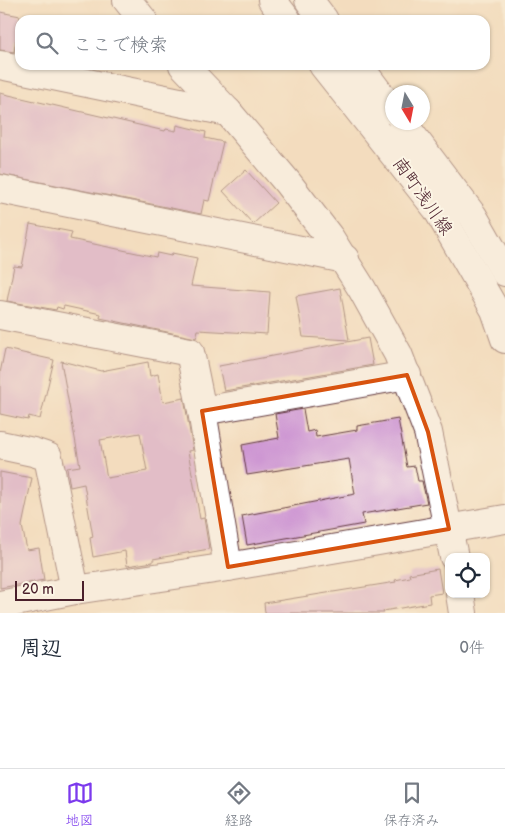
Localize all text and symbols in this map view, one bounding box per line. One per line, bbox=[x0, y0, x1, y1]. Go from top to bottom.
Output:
search box bbox=[15, 15, 490, 70]
icon: search bbox=[33, 29, 61, 57]
text: ここで検索 bbox=[73, 34, 168, 57]
north arrow bbox=[385, 85, 430, 130]
street label: 南町浅川線 bbox=[388, 153, 457, 239]
map controls bbox=[445, 553, 490, 598]
button: locate bbox=[445, 553, 490, 598]
scale bar bbox=[15, 578, 84, 601]
text: 20 m bbox=[22, 581, 54, 598]
text: 周辺 bbox=[20, 636, 62, 661]
text: 0件 bbox=[460, 639, 485, 658]
tab: 地図 bbox=[66, 779, 94, 829]
tab: 経路 bbox=[225, 779, 253, 829]
tab: 保存済み bbox=[384, 779, 440, 829]

